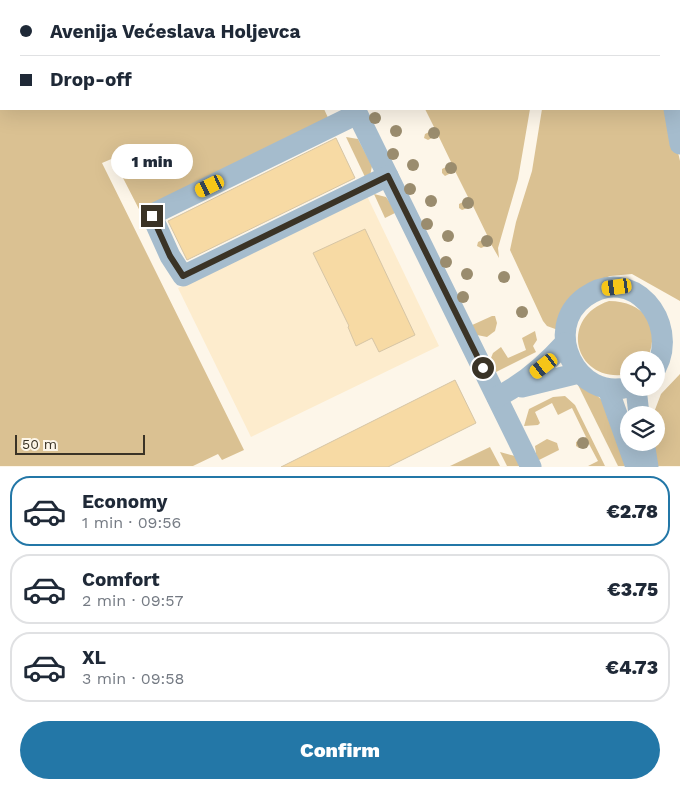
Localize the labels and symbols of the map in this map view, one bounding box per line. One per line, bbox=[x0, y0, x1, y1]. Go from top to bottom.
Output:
callout: 1 min bbox=[111, 144, 193, 178]
car bbox=[193, 173, 226, 199]
route end bbox=[141, 205, 163, 227]
car bbox=[601, 277, 632, 297]
car bbox=[527, 351, 560, 381]
route start bbox=[472, 357, 494, 379]
scale bar bbox=[15, 432, 145, 455]

